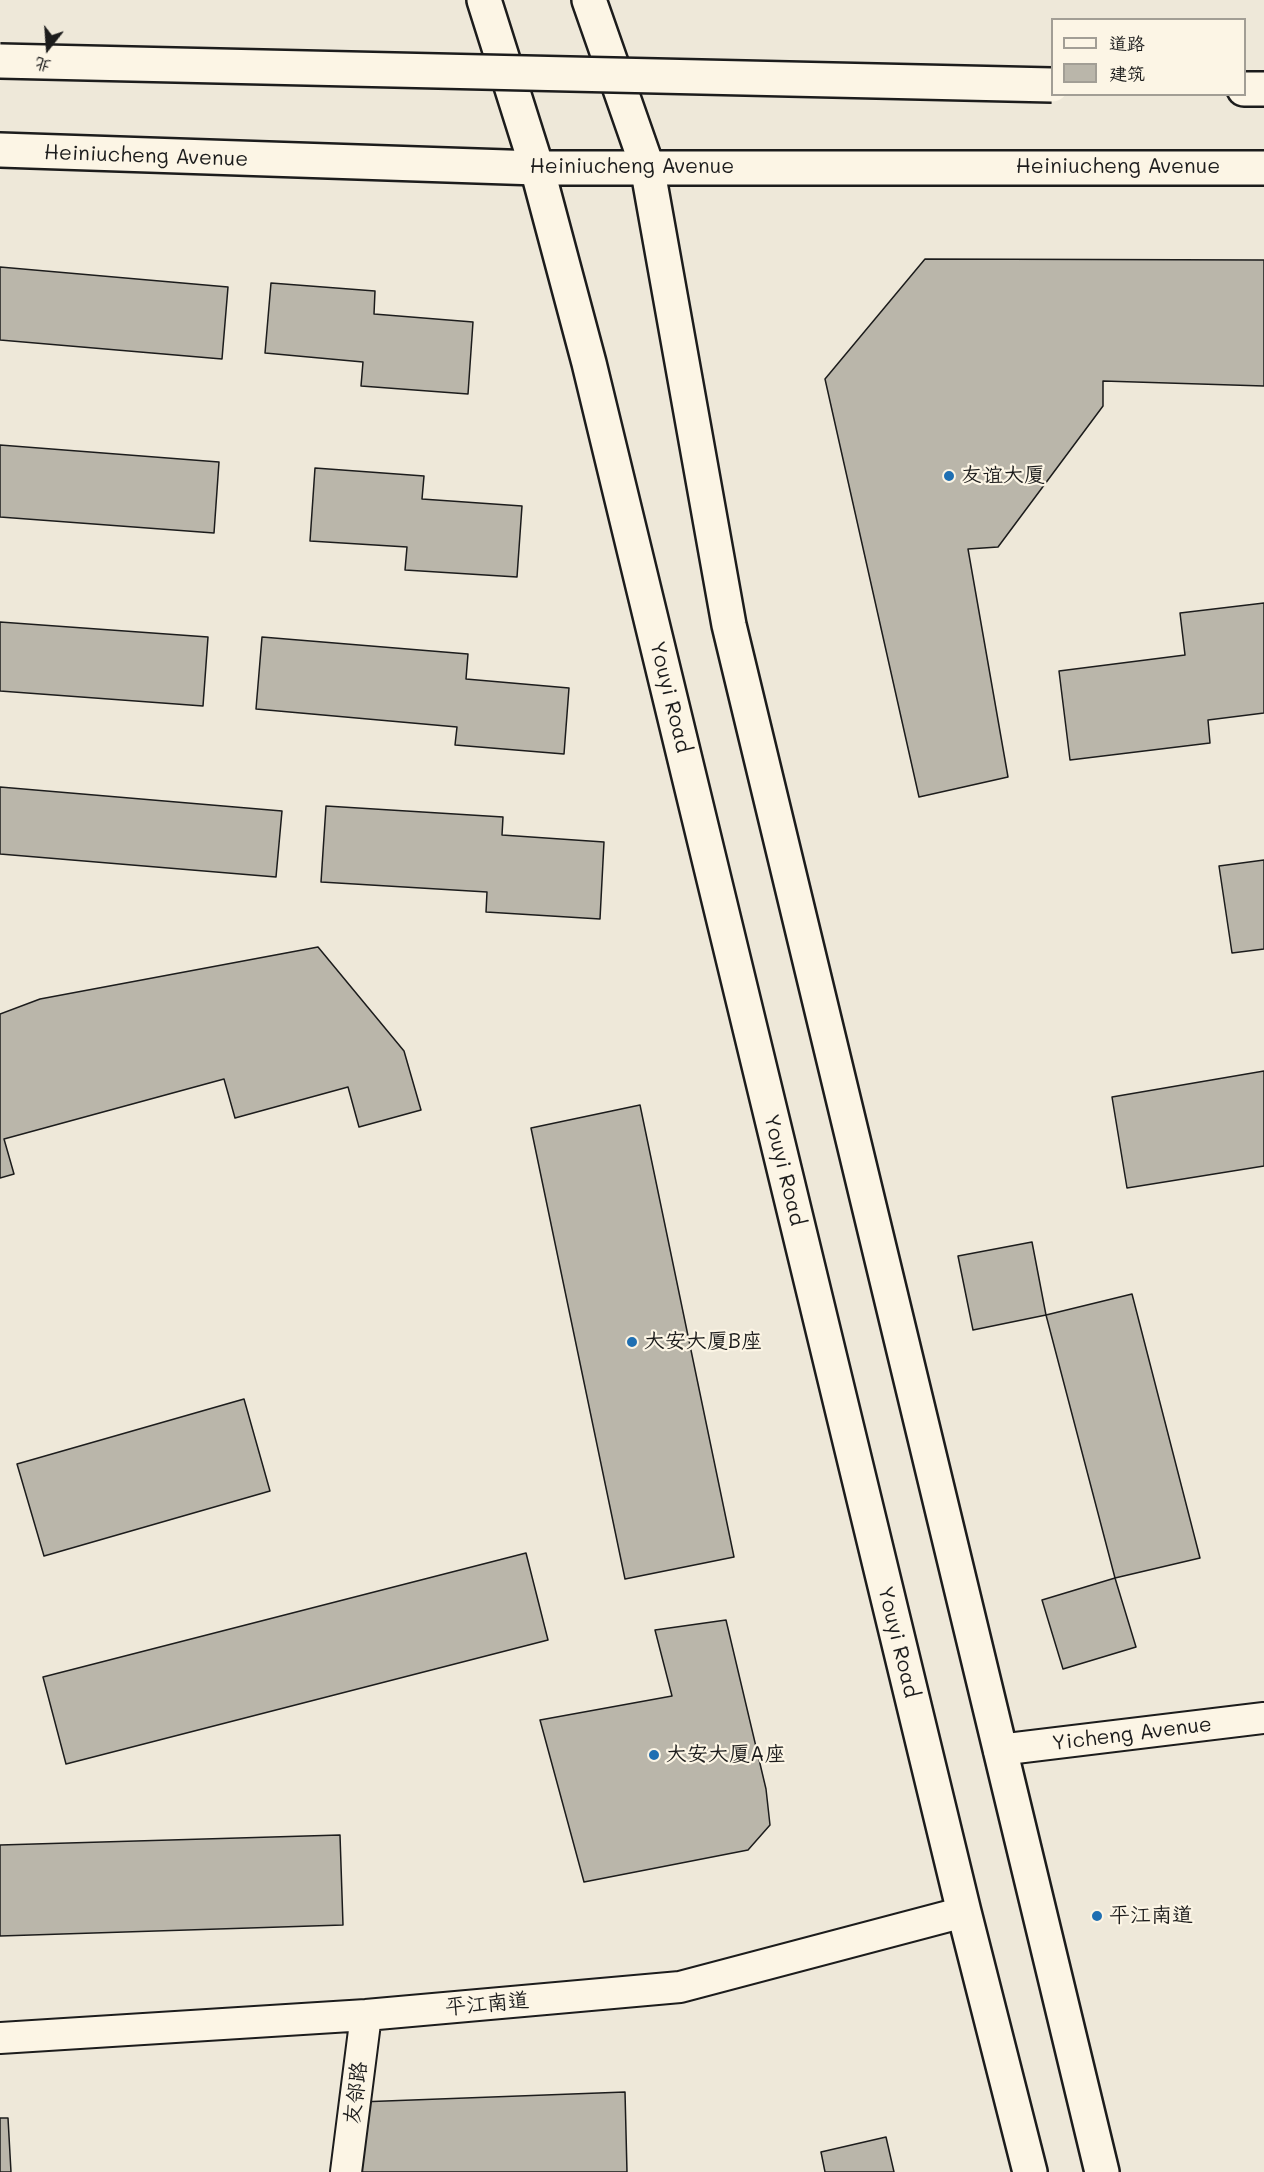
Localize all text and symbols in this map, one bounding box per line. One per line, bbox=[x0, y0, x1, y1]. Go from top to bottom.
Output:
north arrow bbox=[18, 18, 78, 78]
legend bbox=[1051, 18, 1246, 96]
text: 道路 bbox=[1109, 31, 1145, 55]
text: 北 bbox=[32, 53, 53, 78]
text: 建筑 bbox=[1109, 61, 1145, 85]
street label: Heiniucheng Avenue bbox=[43, 140, 249, 172]
street label: Heiniucheng Avenue bbox=[530, 154, 734, 180]
street label: Heiniucheng Avenue bbox=[1016, 154, 1220, 180]
place label: 友谊大厦 bbox=[961, 463, 1045, 489]
marker: 友谊大厦 bbox=[942, 469, 956, 483]
street label: Youyi Road bbox=[644, 639, 696, 755]
street label: Youyi Road bbox=[758, 1112, 810, 1228]
place label: 大安大厦B座 bbox=[644, 1329, 762, 1355]
marker: 大安大厦B座 bbox=[625, 1335, 639, 1349]
street label: Youyi Road bbox=[872, 1584, 924, 1700]
street label: Yicheng Avenue bbox=[1051, 1712, 1213, 1756]
place label: 大安大厦A座 bbox=[666, 1742, 786, 1768]
marker: 大安大厦A座 bbox=[647, 1748, 661, 1762]
place label: 平江南道 bbox=[1109, 1903, 1193, 1929]
marker: 平江南道 bbox=[1090, 1909, 1104, 1923]
street label: 平江南道 bbox=[444, 1988, 530, 2020]
street label: 友邻路 bbox=[340, 2060, 372, 2126]

